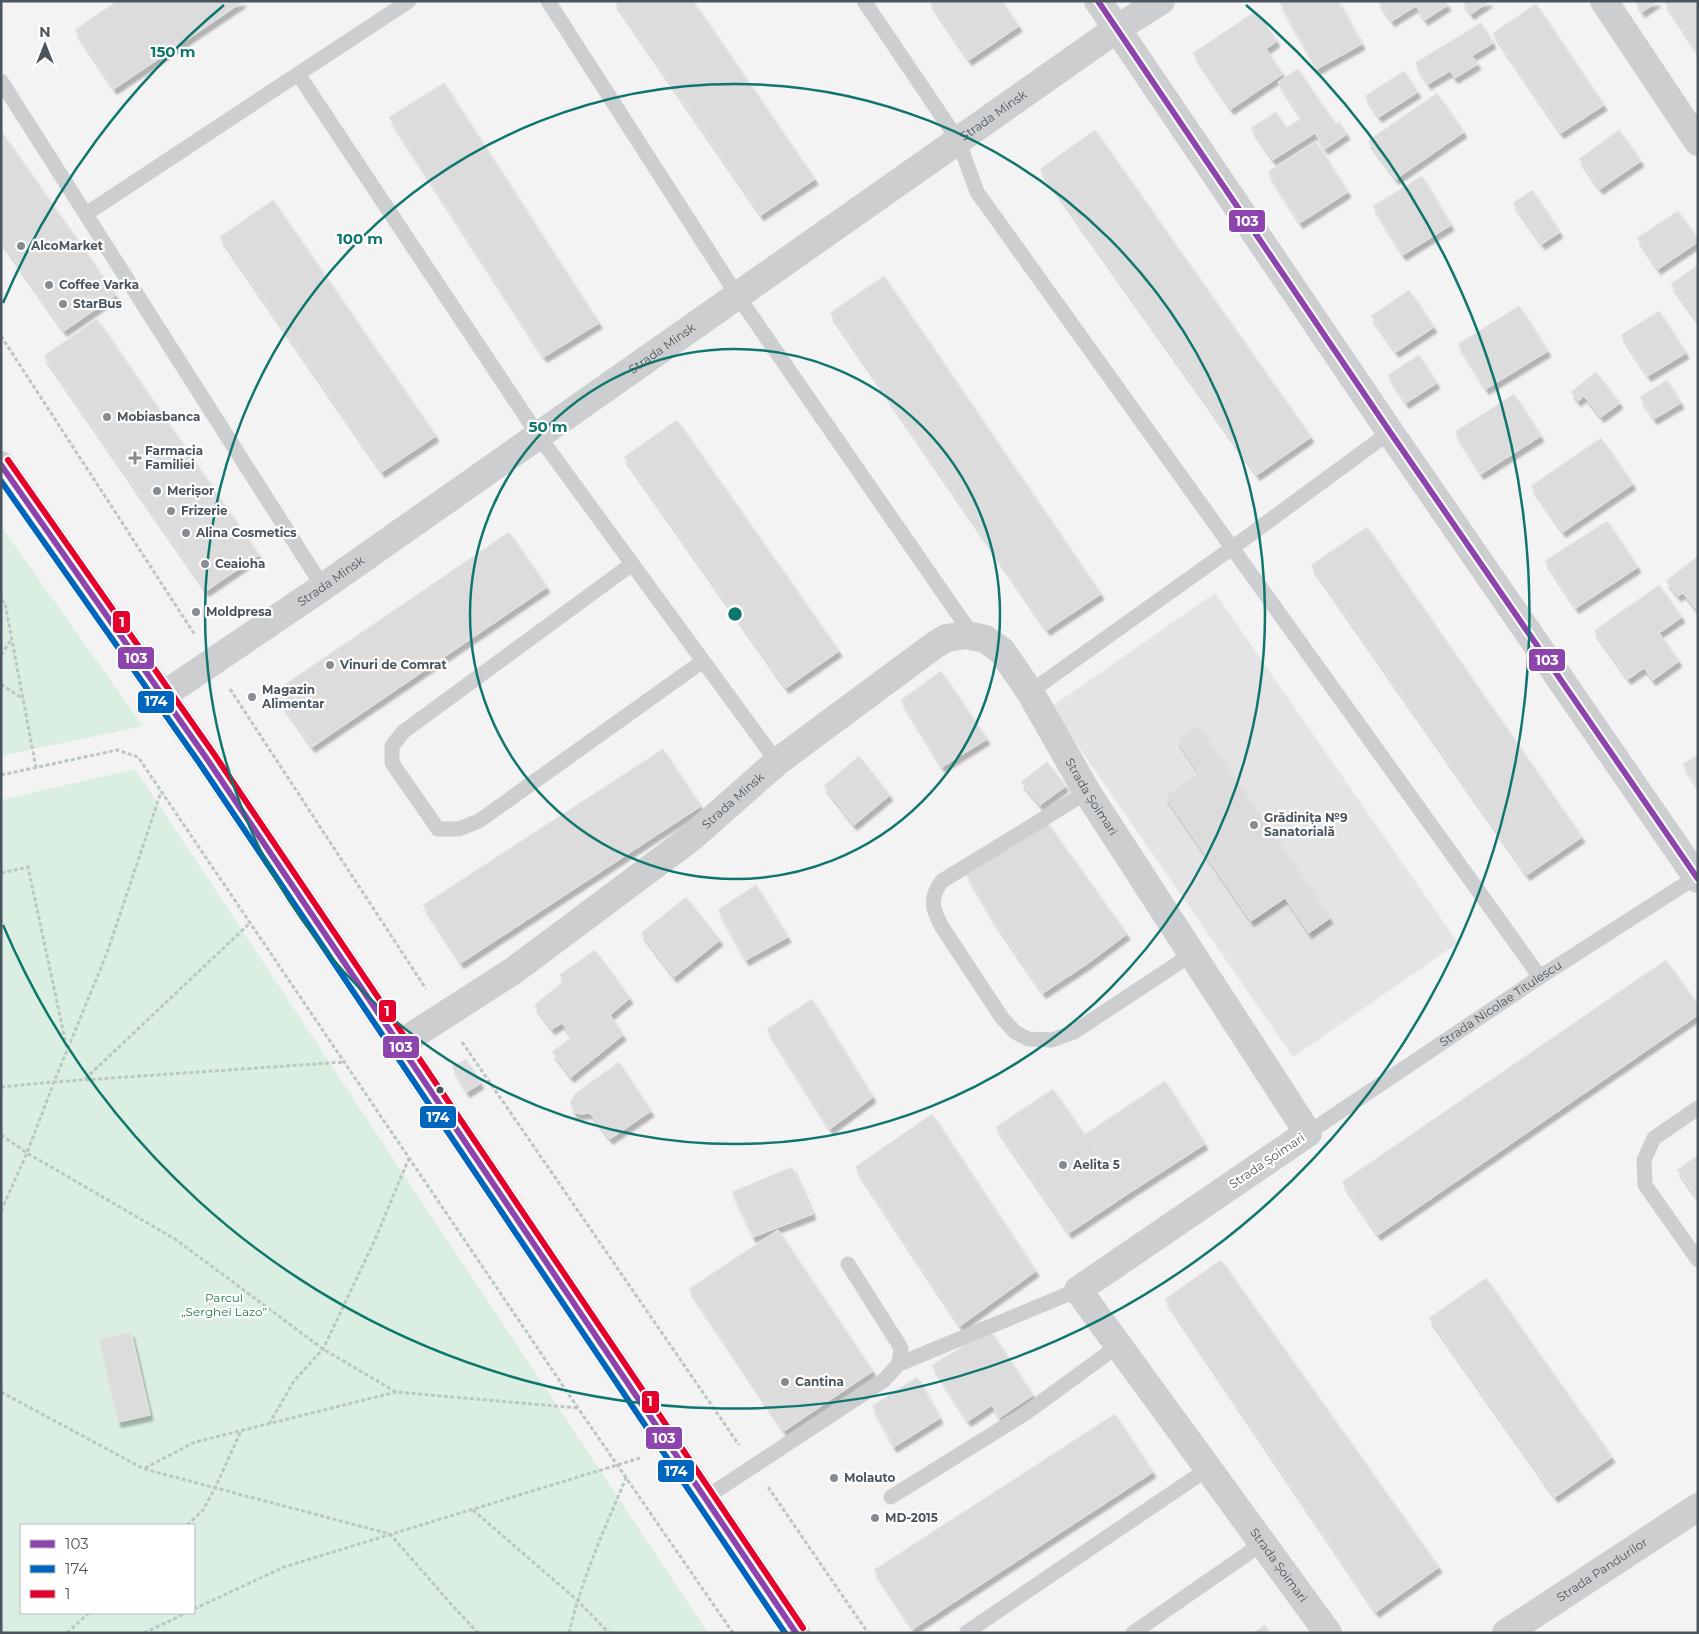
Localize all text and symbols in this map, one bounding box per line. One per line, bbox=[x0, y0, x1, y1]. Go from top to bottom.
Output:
north arrow bbox=[20, 20, 70, 70]
text: N bbox=[39, 23, 51, 41]
text: 150 m bbox=[151, 42, 195, 61]
street label: Strada Minsk bbox=[957, 86, 1030, 144]
line badge: 103 bbox=[1228, 209, 1266, 233]
text: 103 bbox=[1235, 212, 1259, 230]
text: 100 m bbox=[337, 229, 383, 248]
place label: AlcoMarket bbox=[30, 238, 104, 253]
marker: AlcoMarket bbox=[15, 240, 27, 252]
place label: Coffee Varka bbox=[59, 277, 139, 292]
marker: Coffee Varka bbox=[43, 279, 55, 291]
place label: StarBus bbox=[73, 296, 123, 311]
marker: StarBus bbox=[57, 298, 69, 310]
street label: Strada Minsk bbox=[626, 319, 699, 377]
place label: Mobiasbanca bbox=[117, 409, 200, 424]
marker: Mobiasbanca bbox=[101, 411, 113, 423]
text: 50 m bbox=[528, 417, 568, 436]
place label: Farmacia Familiei bbox=[145, 443, 203, 472]
marker: Farmacia Familiei bbox=[129, 452, 141, 464]
place label: Merișor bbox=[167, 483, 214, 498]
marker: Merișor bbox=[151, 485, 163, 497]
place label: Frizerie bbox=[181, 503, 228, 518]
marker: Frizerie bbox=[165, 505, 177, 517]
place label: Alina Cosmetics bbox=[195, 525, 297, 540]
marker: Alina Cosmetics bbox=[180, 527, 192, 539]
street label: Strada Minsk bbox=[294, 552, 367, 609]
place label: Ceaioha bbox=[215, 556, 265, 571]
marker: Ceaioha bbox=[199, 558, 211, 570]
place label: Moldpresa bbox=[206, 604, 272, 619]
centre of rings bbox=[726, 605, 744, 623]
marker: Moldpresa bbox=[190, 606, 202, 618]
line badge: 1 bbox=[112, 610, 131, 634]
text: 1 bbox=[119, 613, 125, 631]
line badge: 103 bbox=[117, 646, 155, 670]
line badge: 103 bbox=[1528, 648, 1566, 672]
text: 103 bbox=[124, 649, 148, 667]
text: 103 bbox=[1535, 651, 1559, 669]
place label: Vinuri de Comrat bbox=[339, 657, 447, 672]
marker: Vinuri de Comrat bbox=[324, 659, 336, 671]
place label: Magazin Alimentar bbox=[261, 682, 325, 711]
line badge: 174 bbox=[137, 690, 175, 714]
marker: Magazin Alimentar bbox=[246, 691, 258, 703]
text: 174 bbox=[145, 692, 168, 710]
street label: Strada Șoimari bbox=[1062, 755, 1121, 838]
street label: Strada Minsk bbox=[698, 769, 767, 832]
place label: Grădinița №9 Sanatorială bbox=[1264, 810, 1348, 839]
marker: Grădinița №9 Sanatorială bbox=[1248, 819, 1260, 831]
street label: Strada Nicolae Titulescu bbox=[1436, 957, 1564, 1050]
line badge: 1 bbox=[378, 999, 397, 1023]
text: 1 bbox=[384, 1002, 390, 1020]
line badge: 103 bbox=[382, 1035, 420, 1059]
text: 103 bbox=[389, 1038, 413, 1056]
unlabelled marker bbox=[435, 1085, 445, 1095]
line badge: 174 bbox=[419, 1105, 457, 1129]
text: 174 bbox=[427, 1108, 450, 1126]
street label: Strada Șoimari bbox=[1226, 1130, 1307, 1191]
place label: Aelita 5 bbox=[1072, 1157, 1120, 1172]
marker: Aelita 5 bbox=[1057, 1159, 1069, 1171]
park label: Parcul „Serghei Lazo” bbox=[181, 1290, 267, 1319]
place label: Cantina bbox=[795, 1374, 844, 1389]
marker: Cantina bbox=[779, 1376, 791, 1388]
line badge: 1 bbox=[641, 1390, 660, 1414]
text: 1 bbox=[647, 1392, 653, 1410]
line badge: 103 bbox=[645, 1426, 683, 1450]
text: 103 bbox=[652, 1429, 676, 1447]
line badge: 174 bbox=[657, 1459, 695, 1483]
text: 174 bbox=[665, 1462, 688, 1480]
place label: Molauto bbox=[844, 1470, 896, 1485]
marker: Molauto bbox=[828, 1472, 840, 1484]
place label: MD-2015 bbox=[885, 1510, 938, 1525]
marker: MD-2015 bbox=[869, 1512, 881, 1524]
legend bbox=[20, 1524, 195, 1614]
street label: Strada Șoimari bbox=[1247, 1525, 1311, 1605]
text: 103 bbox=[65, 1534, 89, 1553]
street label: Strada Pandurilor bbox=[1554, 1534, 1650, 1605]
text: 174 bbox=[65, 1559, 88, 1578]
text: 1 bbox=[65, 1584, 70, 1603]

